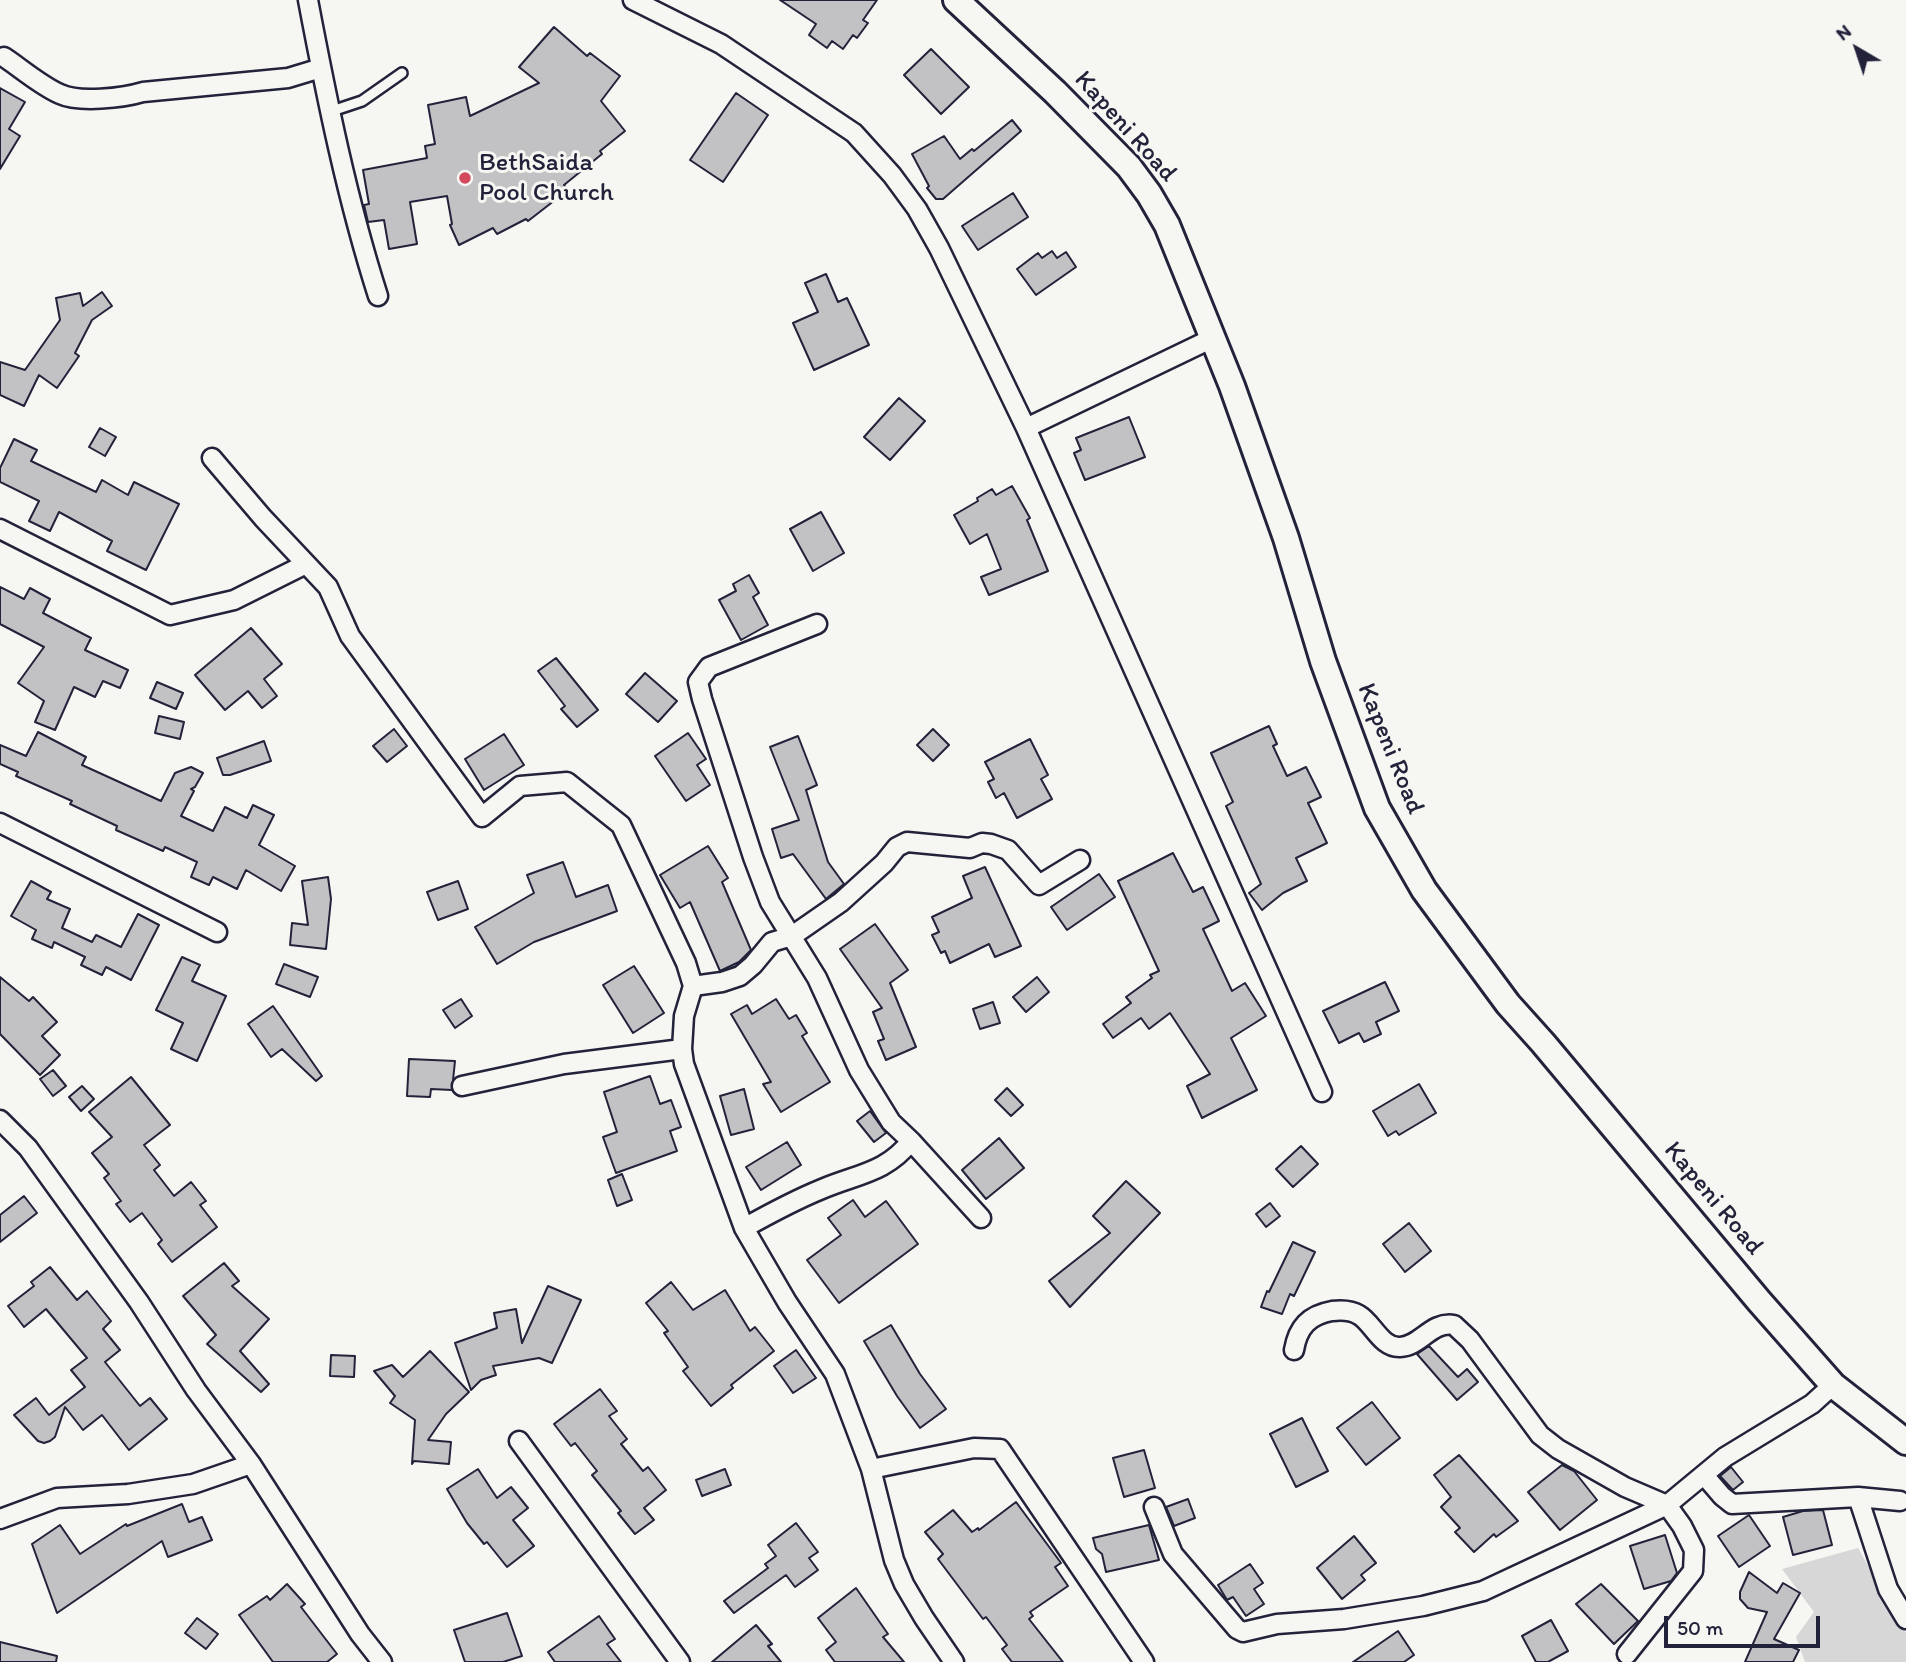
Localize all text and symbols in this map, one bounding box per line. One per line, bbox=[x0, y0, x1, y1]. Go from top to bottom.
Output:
north arrow bbox=[1822, 14, 1892, 84]
text: N bbox=[1831, 19, 1856, 45]
street label: Kapeni Road bbox=[1067, 65, 1183, 189]
place label: BethSaida Pool Church bbox=[479, 147, 614, 208]
marker: BethSaida Pool Church bbox=[457, 170, 473, 186]
street label: Kapeni Road bbox=[1350, 679, 1430, 819]
street label: Kapeni Road bbox=[1657, 1136, 1769, 1262]
scale bar bbox=[1668, 1602, 1824, 1646]
text: 50 m bbox=[1677, 1615, 1723, 1640]

